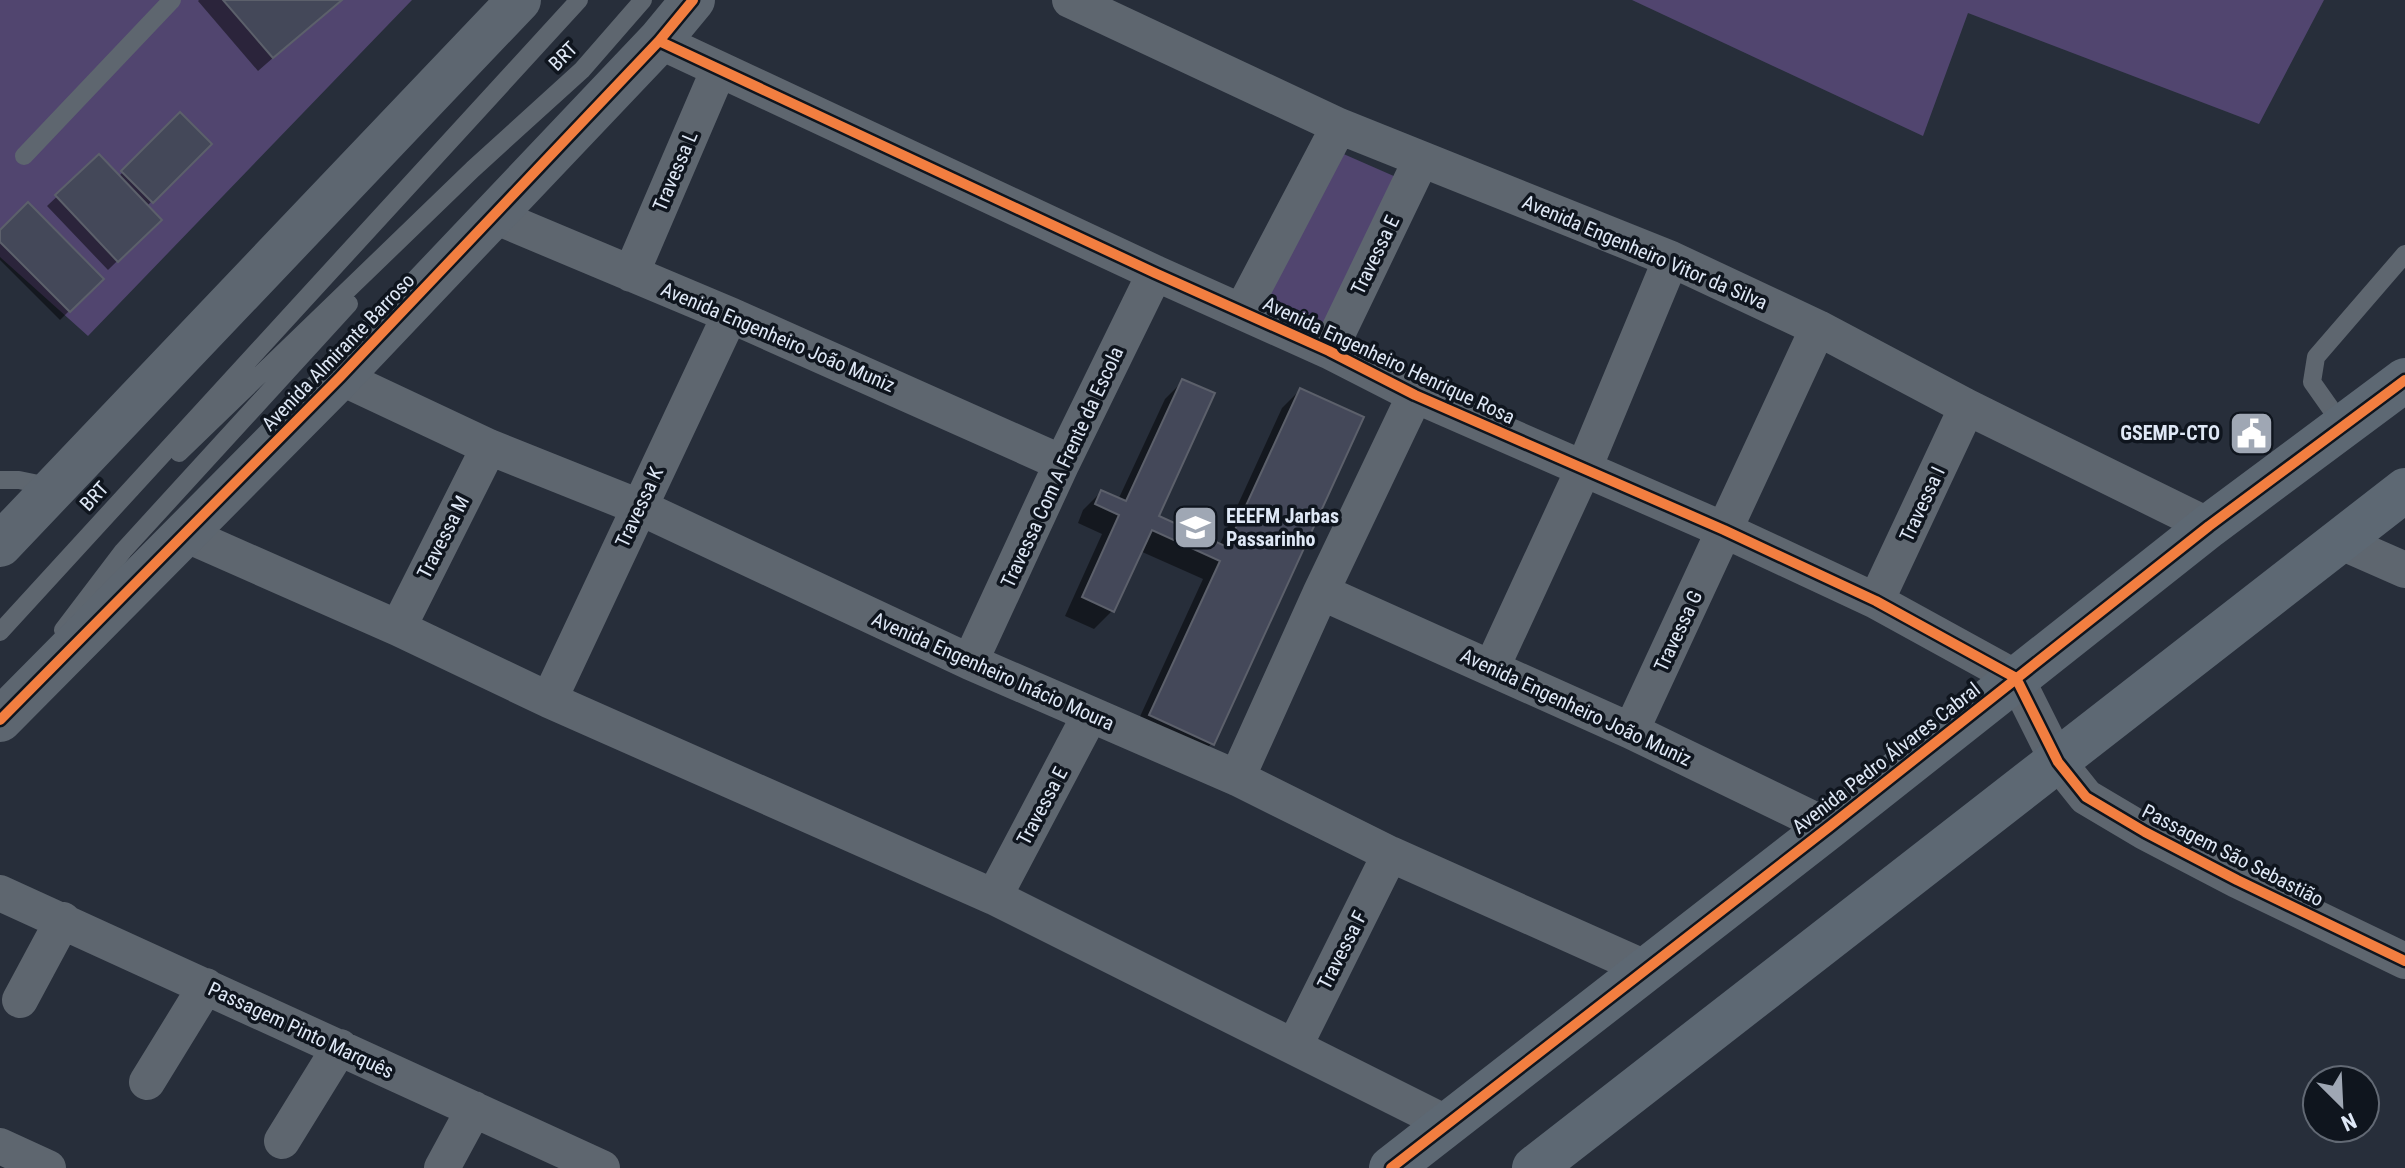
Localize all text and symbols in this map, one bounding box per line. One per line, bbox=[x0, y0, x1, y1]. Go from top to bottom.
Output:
street label: BRT bbox=[543, 36, 583, 76]
street label: Travessa L bbox=[647, 127, 703, 215]
street label: Avenida Engenheiro Vitor da Silva bbox=[1519, 189, 1771, 315]
street label: Travessa E bbox=[1346, 212, 1404, 298]
street label: Avenida Almirante Barroso bbox=[257, 268, 419, 436]
street label: Avenida Engenheiro João Muniz bbox=[657, 277, 899, 397]
street label: Avenida Engenheiro Henrique Rosa bbox=[1259, 291, 1519, 429]
street label: Travessa Com A Frente da Escola bbox=[996, 343, 1128, 591]
public building icon: GSEMP-CTO bbox=[2227, 409, 2275, 457]
place label: GSEMP-CTO bbox=[2120, 421, 2220, 445]
street label: Travessa K bbox=[610, 463, 668, 551]
street label: Travessa I bbox=[1894, 463, 1950, 545]
street label: BRT bbox=[75, 476, 113, 516]
street label: Travessa M bbox=[412, 491, 474, 583]
school or university icon: EEEFM Jarbas Passarinho bbox=[1171, 504, 1219, 552]
place label: EEEFM Jarbas Passarinho bbox=[1226, 504, 1339, 551]
street label: Travessa G bbox=[1649, 587, 1707, 675]
street label: Avenida Engenheiro Inácio Moura bbox=[868, 607, 1118, 735]
street label: Avenida Engenheiro João Muniz bbox=[1457, 643, 1695, 771]
street label: Avenida Pedro Álvares Cabral bbox=[1787, 677, 1985, 839]
street label: Travessa E bbox=[1011, 763, 1073, 849]
street label: Passagem São Sebastião bbox=[2138, 799, 2328, 911]
street label: Travessa F bbox=[1312, 907, 1372, 993]
street label: Passagem Pinto Marquês bbox=[205, 976, 397, 1084]
north arrow bbox=[2301, 1064, 2381, 1144]
text: N bbox=[2338, 1108, 2360, 1136]

